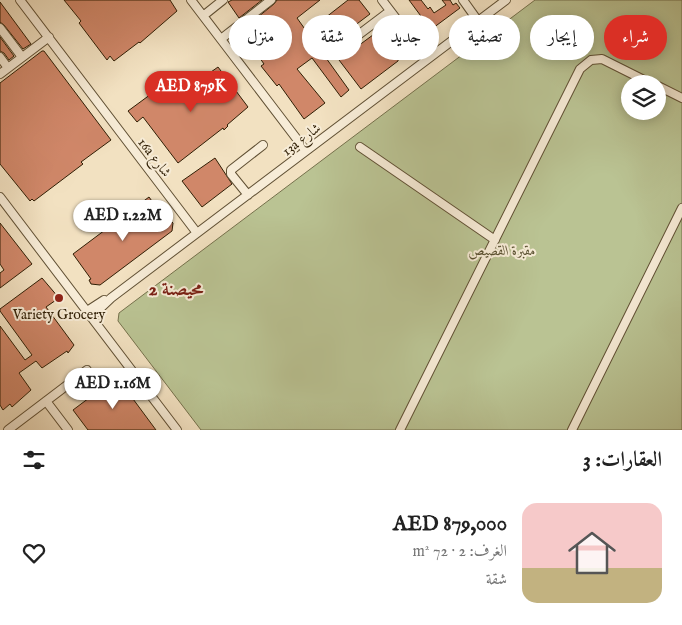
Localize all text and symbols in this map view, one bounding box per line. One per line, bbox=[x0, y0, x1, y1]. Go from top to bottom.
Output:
chip: منزل bbox=[229, 15, 292, 60]
chip: شقة bbox=[302, 15, 362, 60]
chip: جديد bbox=[372, 15, 439, 60]
chip: تصفية bbox=[449, 15, 520, 60]
chip: إيجار bbox=[530, 15, 594, 60]
chip: شراء bbox=[604, 15, 667, 60]
pin: AED 879K bbox=[139, 70, 243, 113]
map controls bbox=[621, 75, 666, 120]
button: layers bbox=[621, 75, 666, 120]
text: AED 879K bbox=[156, 77, 226, 97]
street label: 13a شارع bbox=[279, 119, 326, 162]
street label: 16a شارع bbox=[132, 134, 175, 182]
pin: AED 1.22M bbox=[66, 200, 180, 242]
text: AED 1.22M bbox=[84, 206, 162, 226]
park label: مقبرة القصيص bbox=[468, 242, 536, 260]
district label: محيصنة 2 bbox=[149, 278, 204, 302]
marker: Variety Grocery bbox=[53, 292, 65, 304]
place label: Variety Grocery bbox=[12, 306, 105, 324]
pin: AED 1.16M bbox=[56, 368, 170, 410]
text: AED 1.16M bbox=[75, 374, 151, 394]
icon: filters bbox=[20, 446, 48, 474]
text: العقارات: 3 bbox=[583, 447, 662, 474]
text: AED 879,000 bbox=[393, 511, 507, 538]
icon: home bbox=[562, 523, 622, 583]
icon: heart bbox=[20, 539, 48, 567]
text: الغرف: 2 · 72 m² bbox=[413, 542, 507, 562]
text: شقة bbox=[486, 570, 507, 590]

